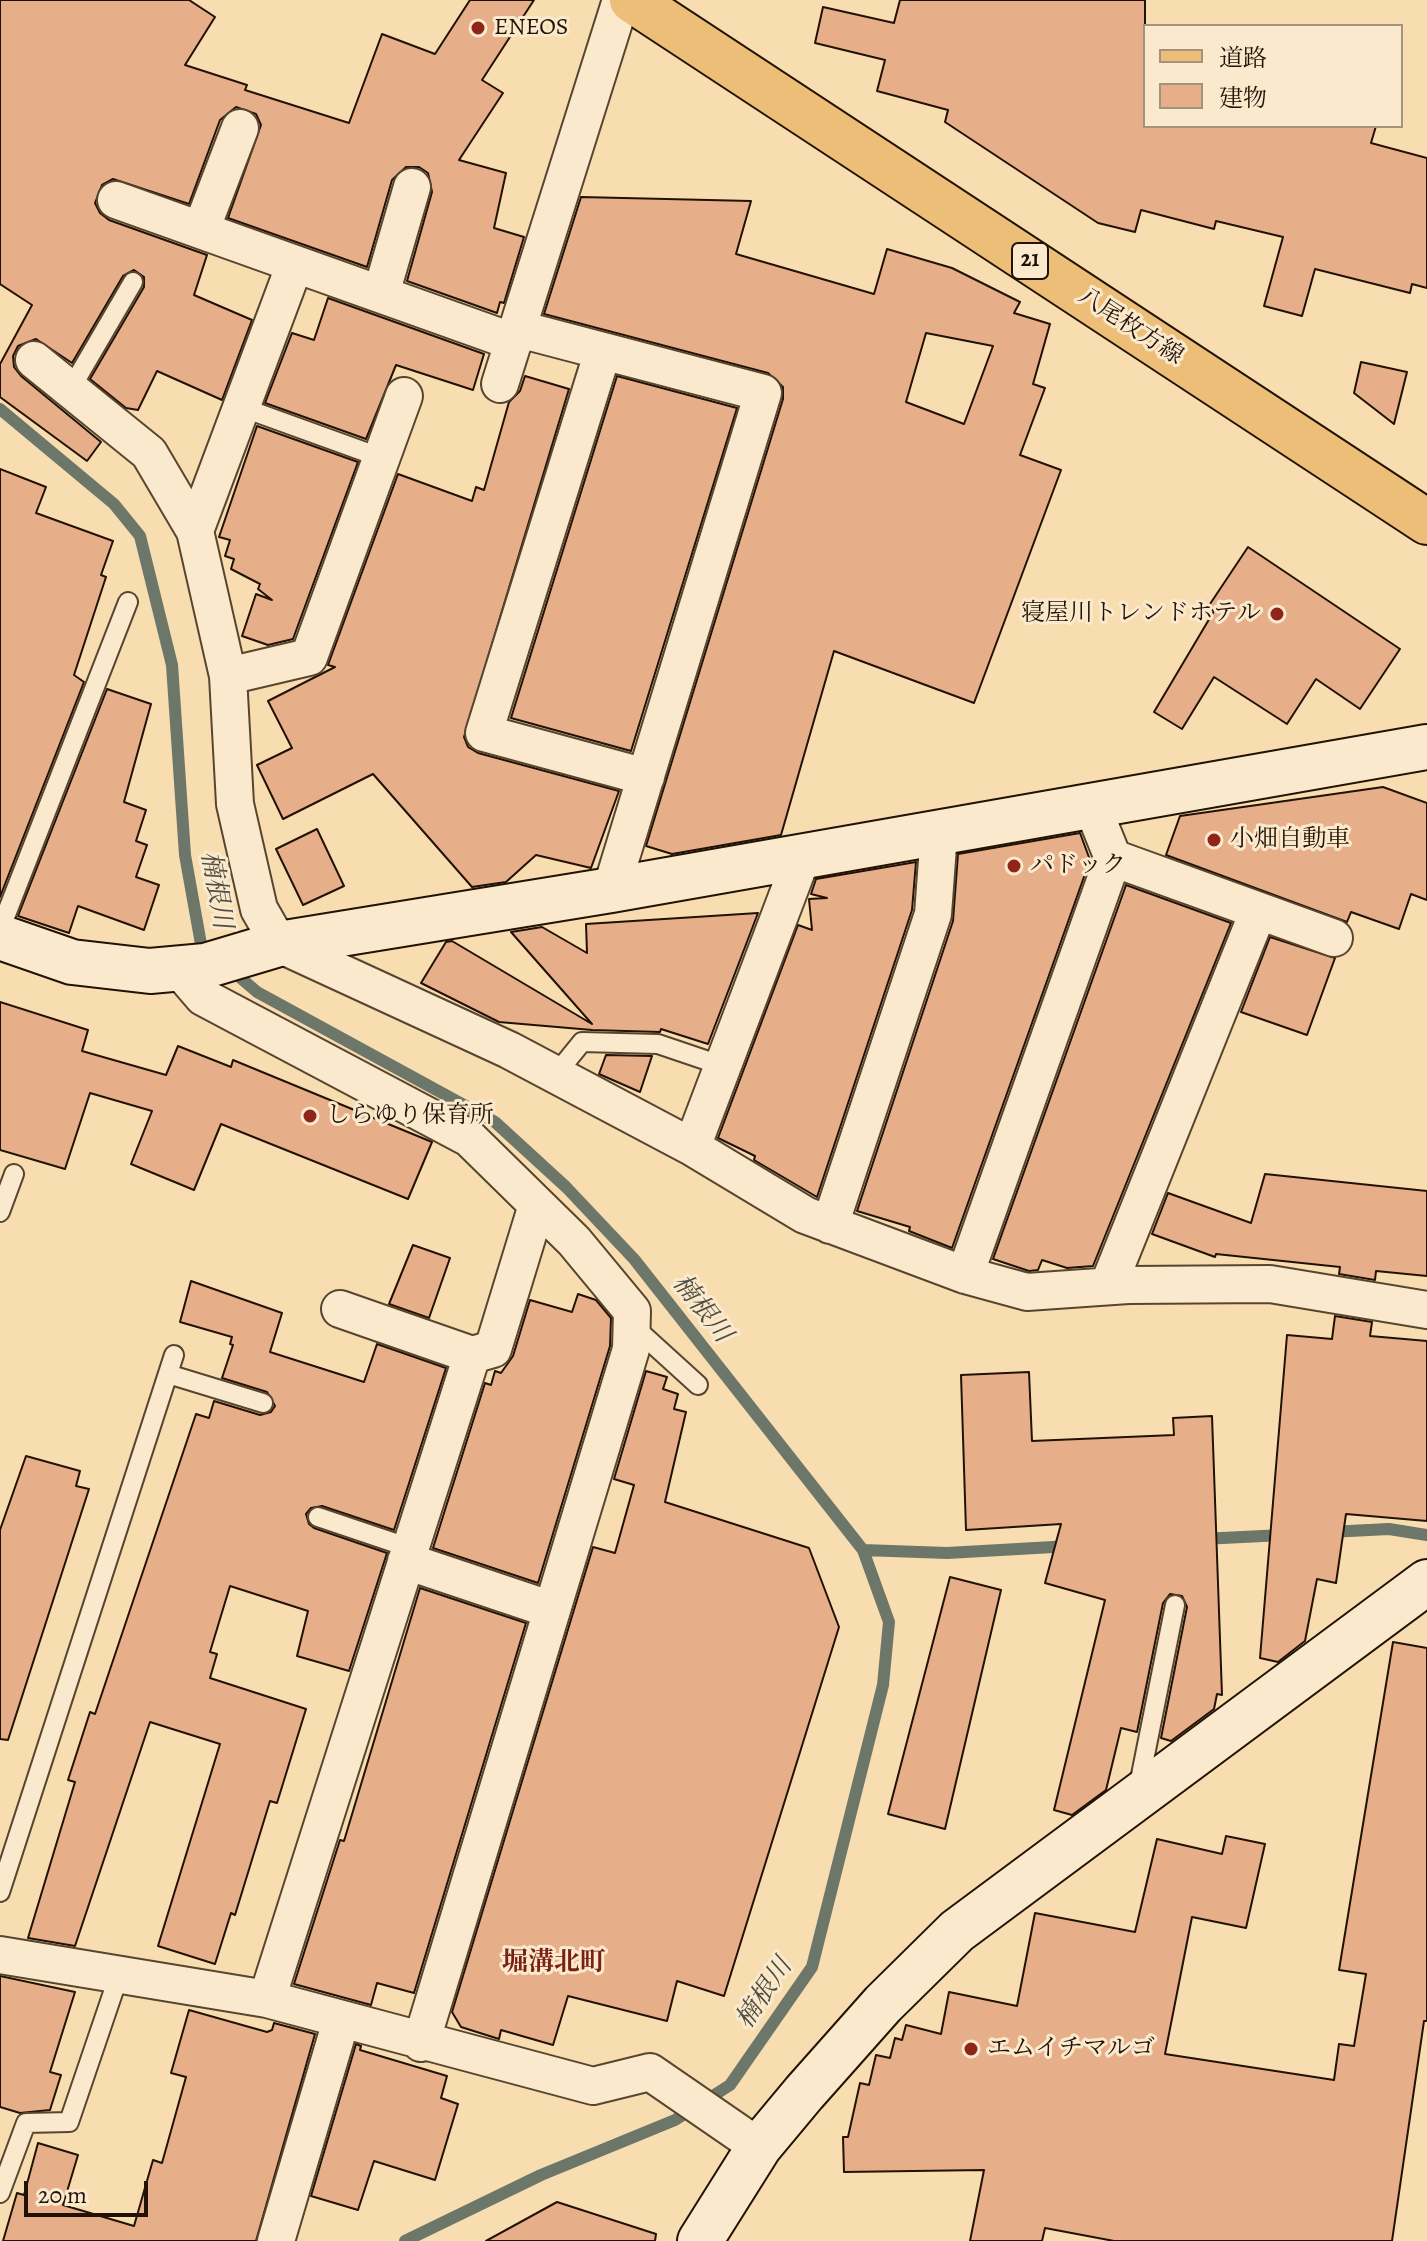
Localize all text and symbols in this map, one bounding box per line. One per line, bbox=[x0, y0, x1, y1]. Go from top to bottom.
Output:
place label: ENEOS bbox=[494, 14, 568, 42]
marker: ENEOS bbox=[469, 19, 487, 37]
legend bbox=[1143, 24, 1403, 128]
text: 道路 bbox=[1219, 42, 1267, 74]
text: 建物 bbox=[1219, 82, 1267, 114]
road number: 21 bbox=[1012, 243, 1048, 279]
street label: 八尾枚方線 bbox=[1072, 282, 1188, 372]
place label: 寝屋川トレンドホテル bbox=[1021, 600, 1261, 628]
marker: 寝屋川トレンドホテル bbox=[1268, 605, 1286, 623]
place label: 小畑自動車 bbox=[1230, 826, 1350, 854]
marker: 小畑自動車 bbox=[1205, 831, 1223, 849]
water label: 楠根川 bbox=[193, 849, 237, 931]
place label: パドック bbox=[1030, 852, 1126, 880]
marker: パドック bbox=[1005, 857, 1023, 875]
place label: しらゆり保育所 bbox=[326, 1102, 494, 1130]
marker: しらゆり保育所 bbox=[301, 1107, 319, 1125]
water label: 楠根川 bbox=[665, 1269, 737, 1349]
district label: 堀溝北町 bbox=[502, 1948, 606, 1980]
water label: 楠根川 bbox=[730, 1953, 800, 2035]
place label: エムイチマルゴ bbox=[987, 2035, 1155, 2063]
marker: エムイチマルゴ bbox=[962, 2040, 980, 2058]
scale bar bbox=[28, 2165, 152, 2215]
text: 20 m bbox=[38, 2179, 87, 2211]

